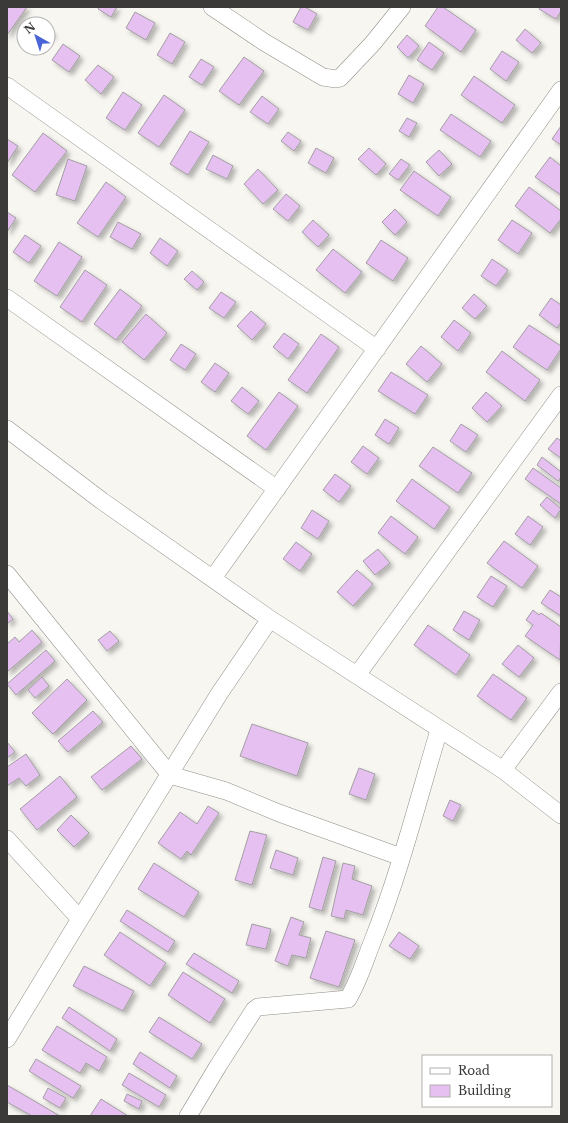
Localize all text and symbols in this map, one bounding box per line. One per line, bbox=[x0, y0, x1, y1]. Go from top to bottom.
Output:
north arrow bbox=[16, 16, 56, 56]
text: N bbox=[21, 19, 39, 37]
legend bbox=[422, 1055, 552, 1107]
text: Road bbox=[458, 1063, 490, 1078]
text: Building bbox=[458, 1083, 512, 1098]

